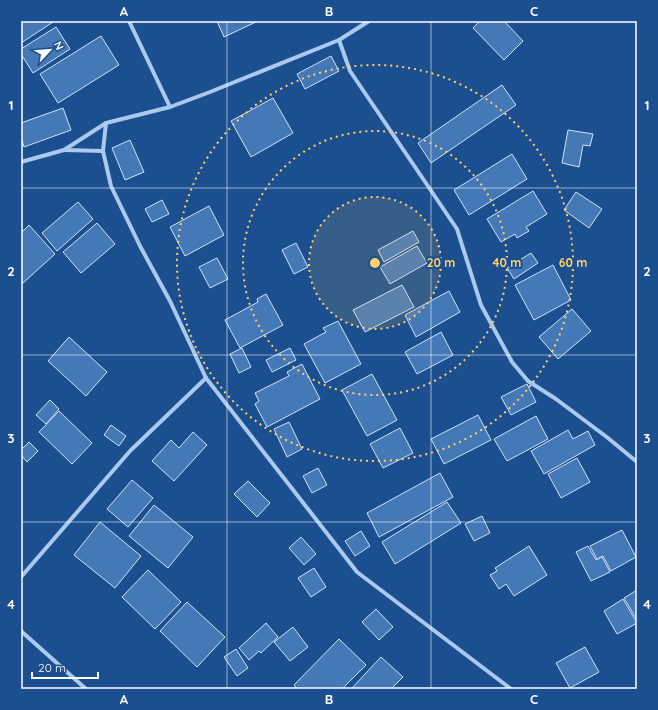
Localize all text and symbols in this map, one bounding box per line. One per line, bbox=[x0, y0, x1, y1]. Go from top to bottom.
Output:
text: A bbox=[120, 3, 129, 19]
text: B bbox=[325, 3, 333, 19]
text: C bbox=[530, 3, 538, 19]
north arrow bbox=[30, 30, 70, 70]
text: N bbox=[51, 39, 67, 52]
text: 1 bbox=[8, 97, 14, 113]
text: 1 bbox=[644, 97, 650, 113]
text: 20 m bbox=[427, 255, 455, 270]
text: 40 m bbox=[493, 255, 521, 270]
text: 60 m bbox=[559, 255, 587, 270]
centre of rings bbox=[368, 256, 382, 270]
text: 2 bbox=[7, 263, 15, 279]
text: 2 bbox=[643, 263, 651, 279]
text: 3 bbox=[8, 430, 15, 446]
text: 3 bbox=[644, 430, 651, 446]
text: 4 bbox=[7, 596, 15, 612]
text: 4 bbox=[643, 596, 651, 612]
scale bar bbox=[32, 654, 98, 680]
text: 20 m bbox=[38, 660, 66, 675]
text: A bbox=[120, 691, 129, 707]
text: B bbox=[325, 691, 333, 707]
text: C bbox=[530, 691, 538, 707]

